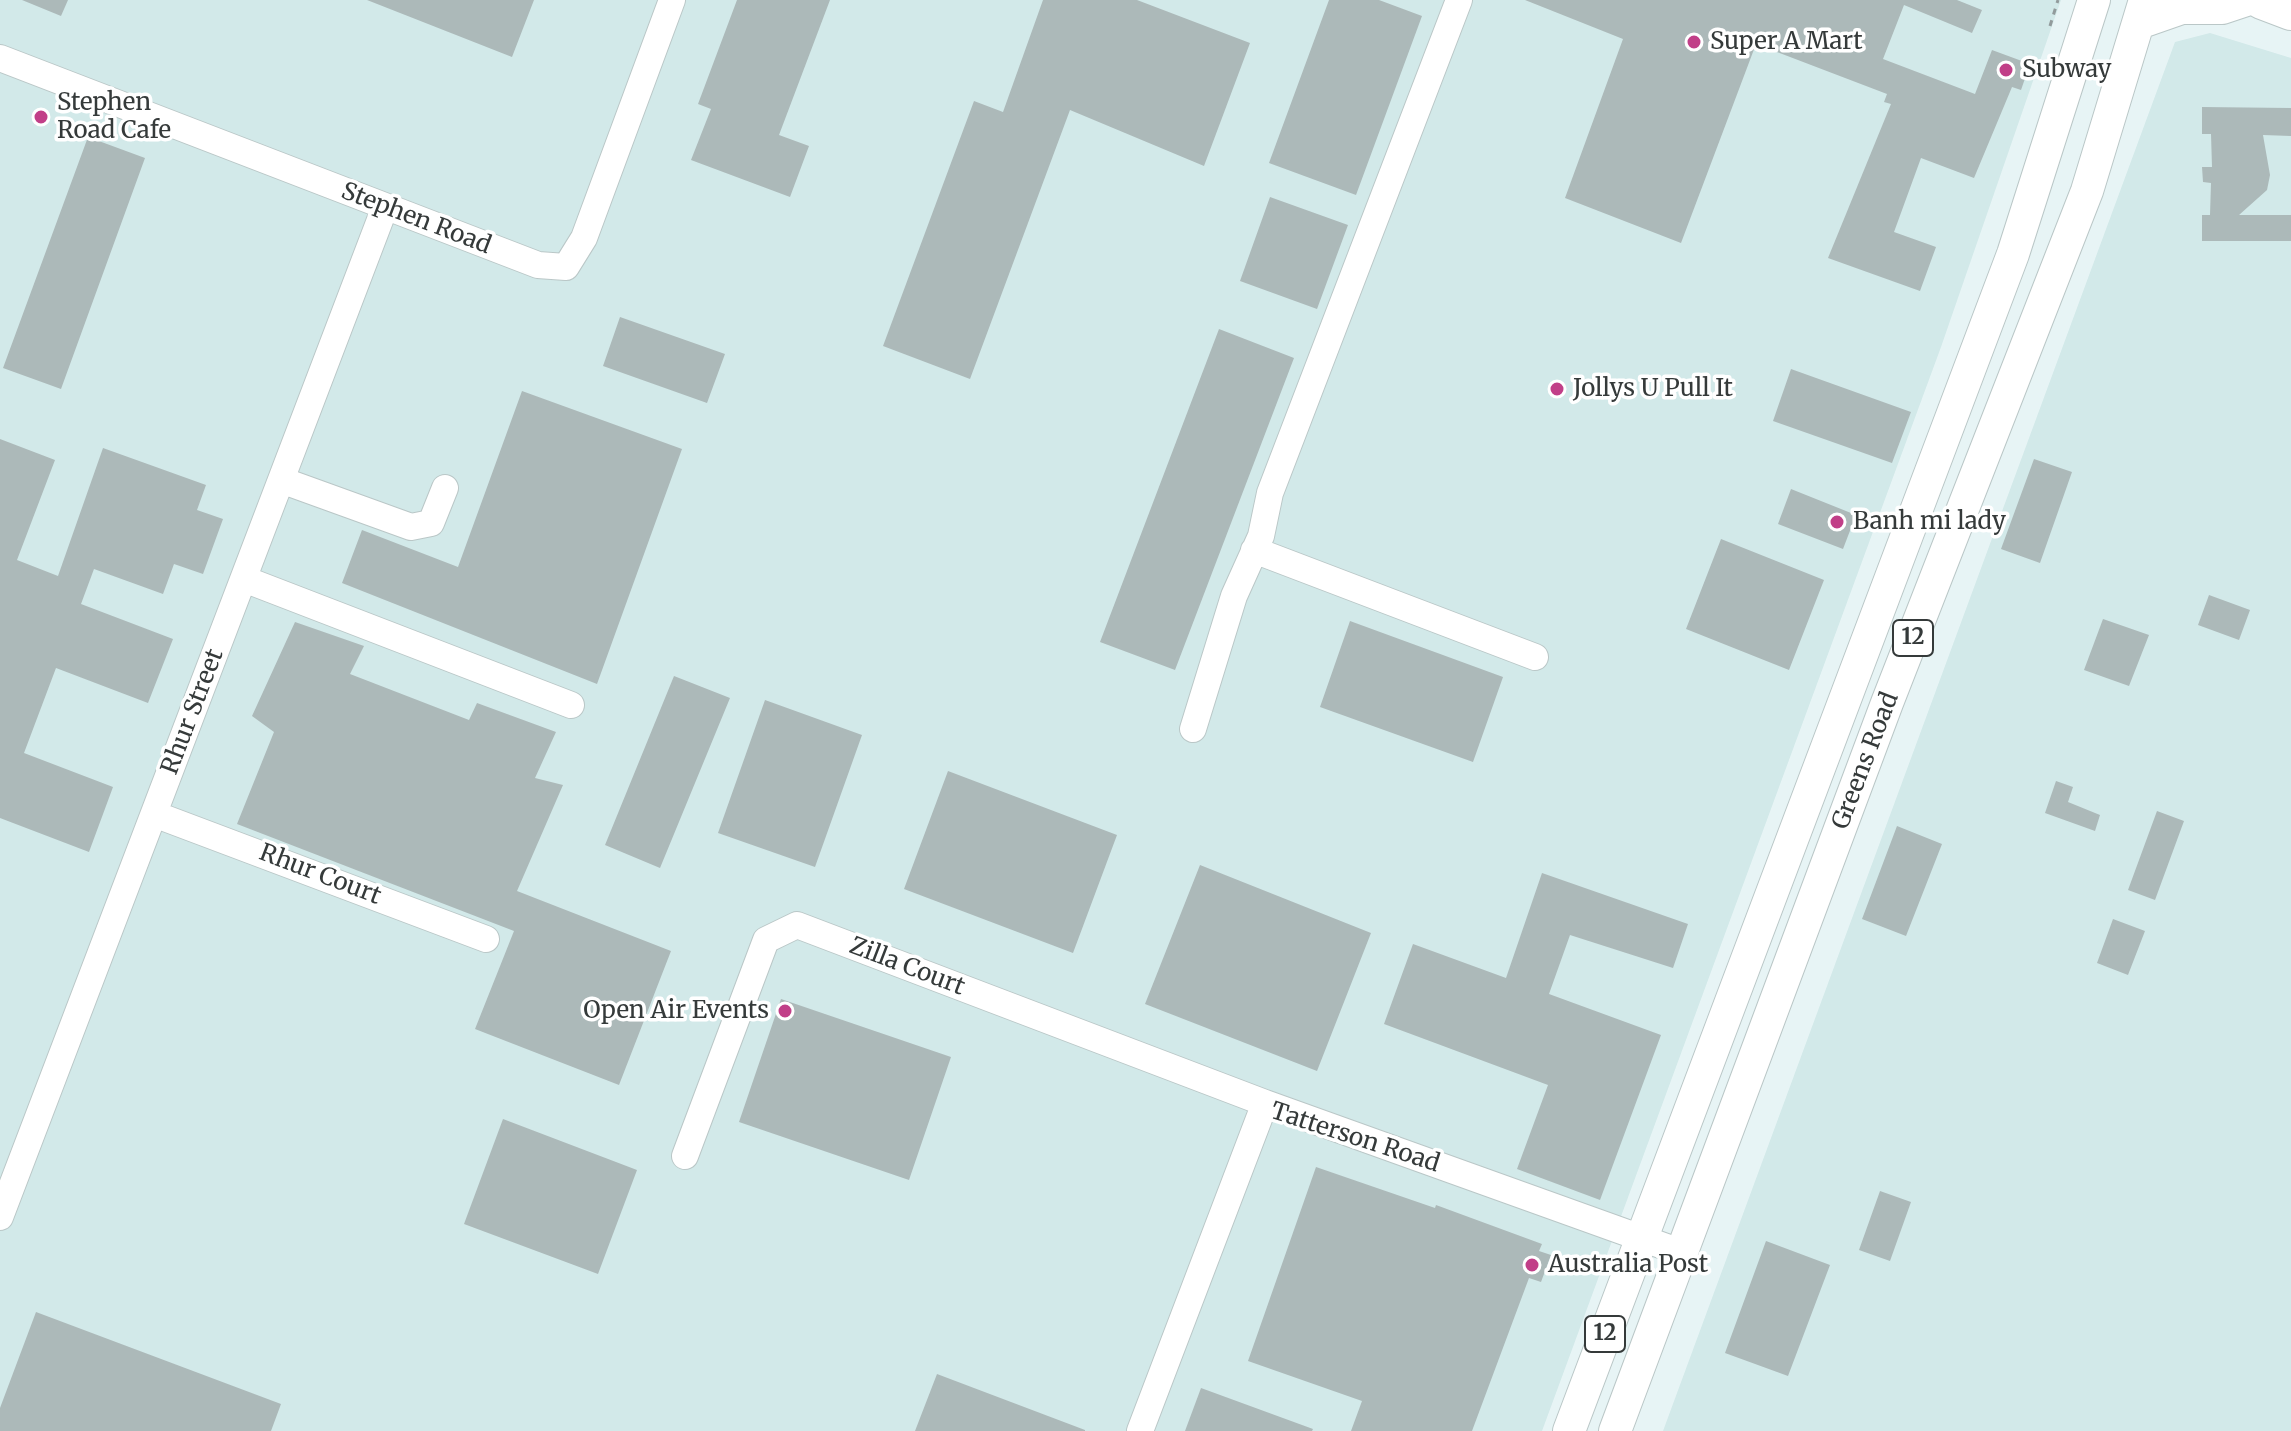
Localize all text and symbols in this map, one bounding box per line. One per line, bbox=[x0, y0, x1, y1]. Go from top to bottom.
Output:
place label: Super A Mart bbox=[1710, 28, 1863, 56]
marker: Super A Mart bbox=[1685, 33, 1703, 51]
place label: Subway bbox=[2022, 56, 2112, 84]
marker: Subway bbox=[1997, 61, 2015, 79]
place label: Stephen Road Cafe bbox=[57, 89, 171, 145]
marker: Stephen Road Cafe bbox=[32, 108, 50, 126]
street label: Stephen Road bbox=[337, 177, 495, 261]
place label: Jollys U Pull It bbox=[1573, 375, 1733, 403]
marker: Jollys U Pull It bbox=[1548, 380, 1566, 398]
place label: Banh mi lady bbox=[1853, 508, 2006, 536]
marker: Banh mi lady bbox=[1828, 513, 1846, 531]
road number: 12 bbox=[1893, 620, 1933, 656]
street label: Rhur Street bbox=[156, 645, 230, 779]
street label: Greens Road bbox=[1827, 688, 1905, 834]
street label: Rhur Court bbox=[255, 839, 385, 911]
street label: Zilla Court bbox=[845, 932, 969, 1002]
place label: Open Air Events bbox=[583, 997, 769, 1025]
marker: Open Air Events bbox=[776, 1002, 794, 1020]
street label: Tatterson Road bbox=[1267, 1097, 1443, 1179]
place label: Australia Post bbox=[1548, 1251, 1708, 1279]
marker: Australia Post bbox=[1523, 1256, 1541, 1274]
road number: 12 bbox=[1585, 1316, 1625, 1352]

